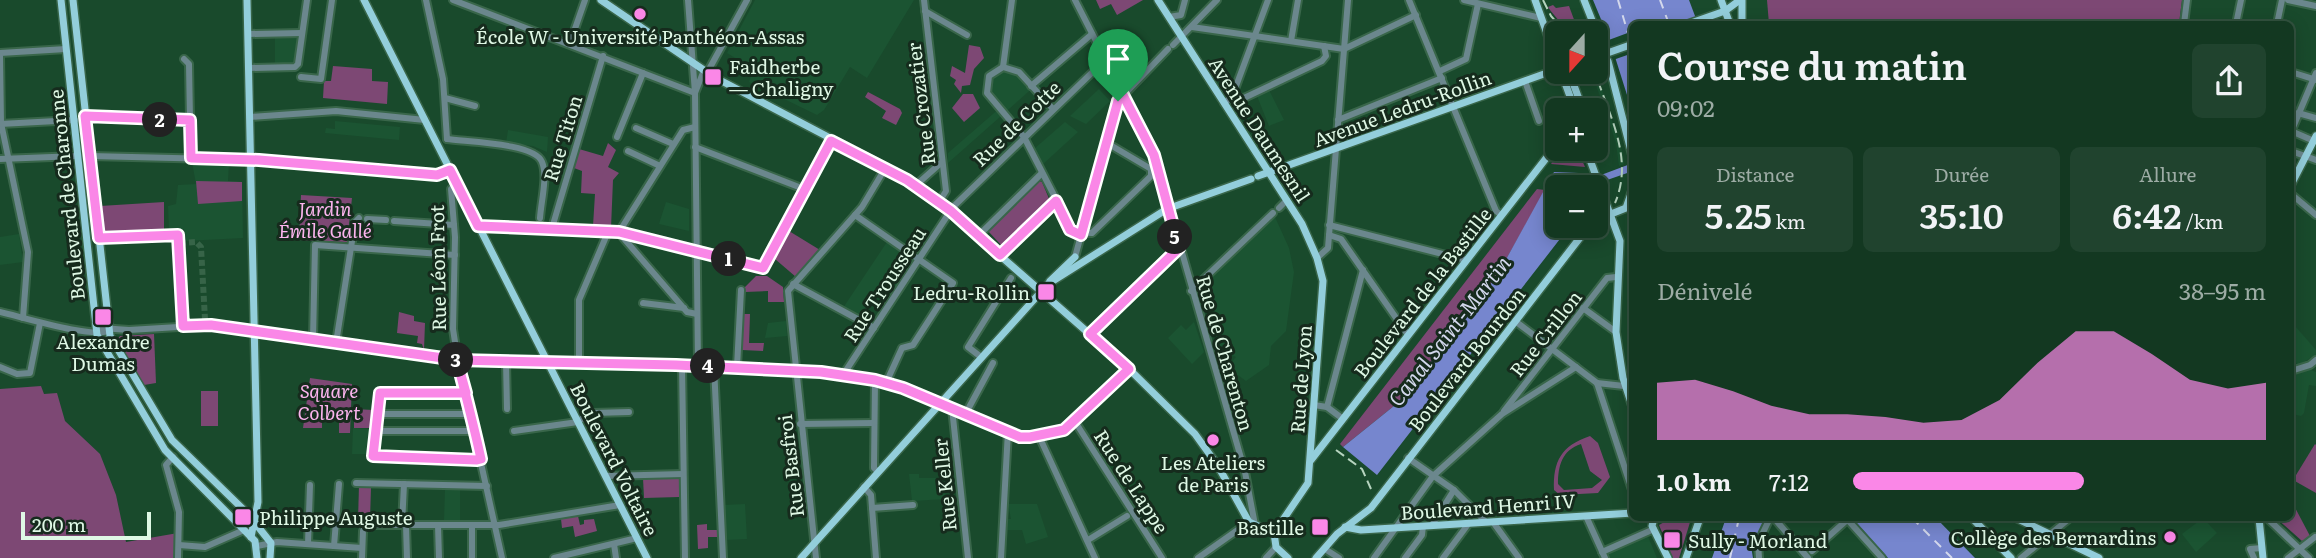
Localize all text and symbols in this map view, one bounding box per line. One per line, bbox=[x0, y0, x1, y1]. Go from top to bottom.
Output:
marker: École W - Université Panthéon-Assas bbox=[632, 6, 648, 22]
north arrow bbox=[1545, 21, 1608, 84]
map controls bbox=[1545, 21, 1608, 238]
place label: École W - Université Panthéon-Assas bbox=[476, 22, 805, 50]
pin bbox=[1088, 29, 1148, 101]
text: Course du matin bbox=[1657, 35, 1967, 92]
icon: arrive bbox=[1099, 40, 1137, 78]
street label: Rue Crozatier bbox=[899, 41, 941, 167]
button: share bbox=[2192, 44, 2266, 118]
street label: Avenue Daumesnil bbox=[1202, 51, 1318, 207]
place label: Faidherbe — Chaligny bbox=[729, 52, 834, 102]
street label: Avenue Ledru-Rollin bbox=[1309, 63, 1495, 153]
marker: Faidherbe — Chaligny bbox=[703, 67, 723, 87]
street label: Rue de Cotte bbox=[966, 74, 1066, 172]
street label: Boulevard de Charonne bbox=[41, 88, 91, 302]
text: 09:02 bbox=[1657, 90, 1715, 124]
street label: Rue Titon bbox=[536, 91, 588, 185]
button: + bbox=[1545, 98, 1608, 161]
pin: 2 bbox=[142, 102, 178, 138]
text: 2 bbox=[154, 105, 165, 133]
text: Distance bbox=[1716, 160, 1794, 188]
text: Durée bbox=[1934, 160, 1989, 188]
text: Allure bbox=[2139, 160, 2196, 188]
button: − bbox=[1545, 175, 1608, 238]
text: 5.25 bbox=[1705, 188, 1772, 240]
text: 35:10 bbox=[1919, 188, 2004, 240]
text: 6:42 bbox=[2112, 188, 2182, 240]
park label: Jardin Émile Gallé bbox=[278, 194, 372, 244]
street label: Boulevard de la Bastille bbox=[1346, 201, 1498, 383]
street label: Rue Léon Frot bbox=[422, 204, 452, 332]
text: km bbox=[1772, 207, 1805, 235]
text: /km bbox=[2182, 207, 2223, 235]
pin: 5 bbox=[1158, 219, 1192, 254]
street label: Rue Trousseau bbox=[836, 221, 932, 347]
text: 5 bbox=[1169, 222, 1180, 250]
pin: 1 bbox=[712, 242, 746, 276]
text: 1 bbox=[725, 244, 732, 272]
water label: Canal Saint-Martin bbox=[1379, 248, 1517, 412]
street label: Rue de Charenton bbox=[1190, 272, 1262, 434]
text: Dénivelé bbox=[1657, 273, 1753, 307]
text: 38–95 m bbox=[2179, 273, 2266, 307]
place label: Ledru-Rollin bbox=[913, 278, 1030, 306]
street label: Boulevard Bourdon bbox=[1401, 281, 1531, 437]
marker: Ledru-Rollin bbox=[1036, 282, 1056, 302]
street label: Rue Crillon bbox=[1502, 284, 1588, 382]
marker: Alexandre Dumas bbox=[93, 307, 113, 327]
street label: Rue de Lyon bbox=[1282, 324, 1318, 434]
place label: Alexandre Dumas bbox=[56, 327, 150, 377]
pin: 3 bbox=[438, 342, 474, 378]
text: 3 bbox=[450, 345, 461, 373]
pin: 4 bbox=[690, 348, 726, 384]
text: 4 bbox=[702, 351, 713, 379]
park label: Square Colbert bbox=[297, 376, 361, 426]
street label: Boulevard Voltaire bbox=[564, 378, 666, 541]
street label: Rue Basfroi bbox=[770, 413, 810, 519]
street label: Rue de Lappe bbox=[1088, 423, 1176, 539]
marker: Les Ateliers de Paris bbox=[1205, 432, 1221, 448]
street label: Rue Keller bbox=[925, 437, 963, 533]
place label: Les Ateliers de Paris bbox=[1161, 448, 1266, 498]
text: 1.0 km bbox=[1657, 464, 1731, 498]
text: 7:12 bbox=[1769, 464, 1809, 498]
street label: Boulevard Henri IV bbox=[1400, 486, 1576, 526]
place label: Philippe Auguste bbox=[259, 503, 413, 531]
marker: Philippe Auguste bbox=[233, 507, 253, 527]
scale bar bbox=[21, 509, 150, 541]
text: 200 m bbox=[32, 510, 86, 538]
place label: Bastille bbox=[1237, 513, 1304, 541]
marker: Bastille bbox=[1310, 517, 1330, 537]
place label: Collège des Bernardins bbox=[1951, 523, 2156, 551]
place label: Sully - Morland bbox=[1688, 526, 1828, 554]
marker: Collège des Bernardins bbox=[2162, 529, 2178, 545]
marker: Sully - Morland bbox=[1662, 530, 1682, 550]

